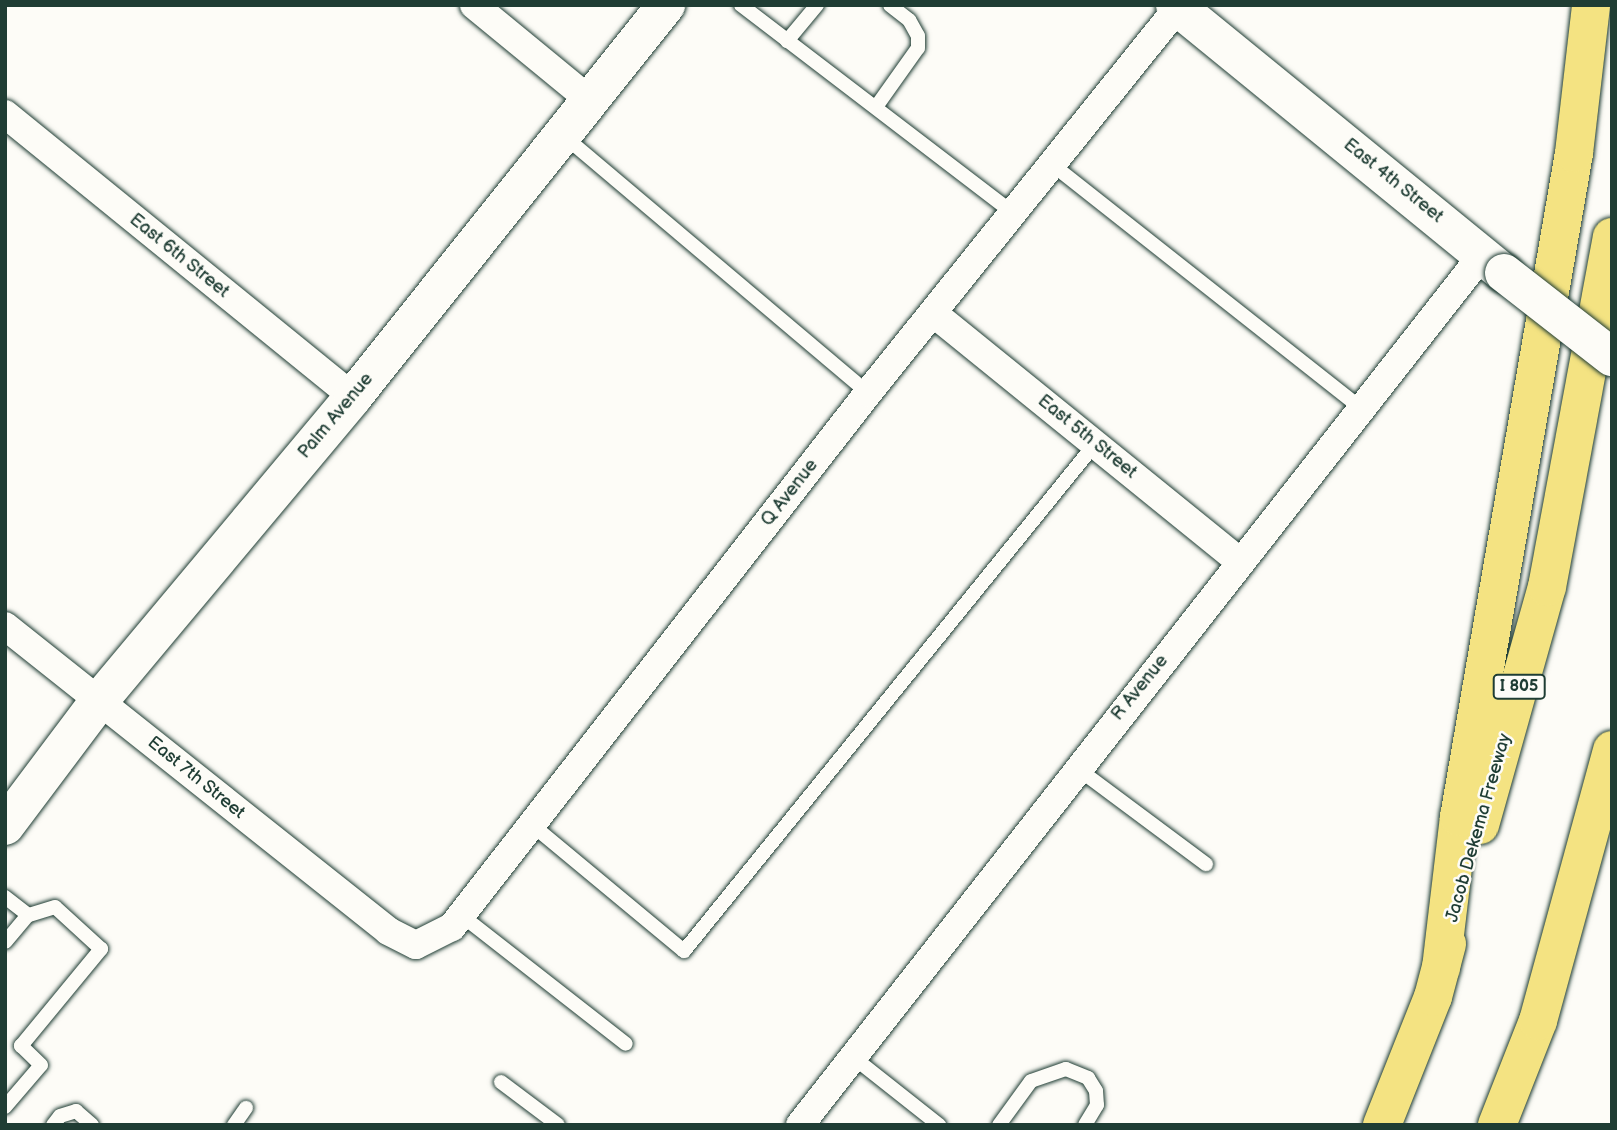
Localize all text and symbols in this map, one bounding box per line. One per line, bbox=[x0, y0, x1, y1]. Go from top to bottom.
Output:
street label: East 4th Street bbox=[1339, 134, 1447, 228]
street label: East 6th Street bbox=[125, 209, 233, 303]
street label: Palm Avenue bbox=[294, 369, 378, 463]
street label: East 5th Street bbox=[1033, 390, 1141, 484]
street label: Q Avenue bbox=[757, 455, 823, 531]
street label: R Avenue bbox=[1107, 651, 1173, 725]
road number: I 805 bbox=[1491, 674, 1547, 700]
street label: Jacob Dekema Freeway bbox=[1442, 731, 1516, 925]
street label: East 7th Street bbox=[143, 732, 249, 824]

